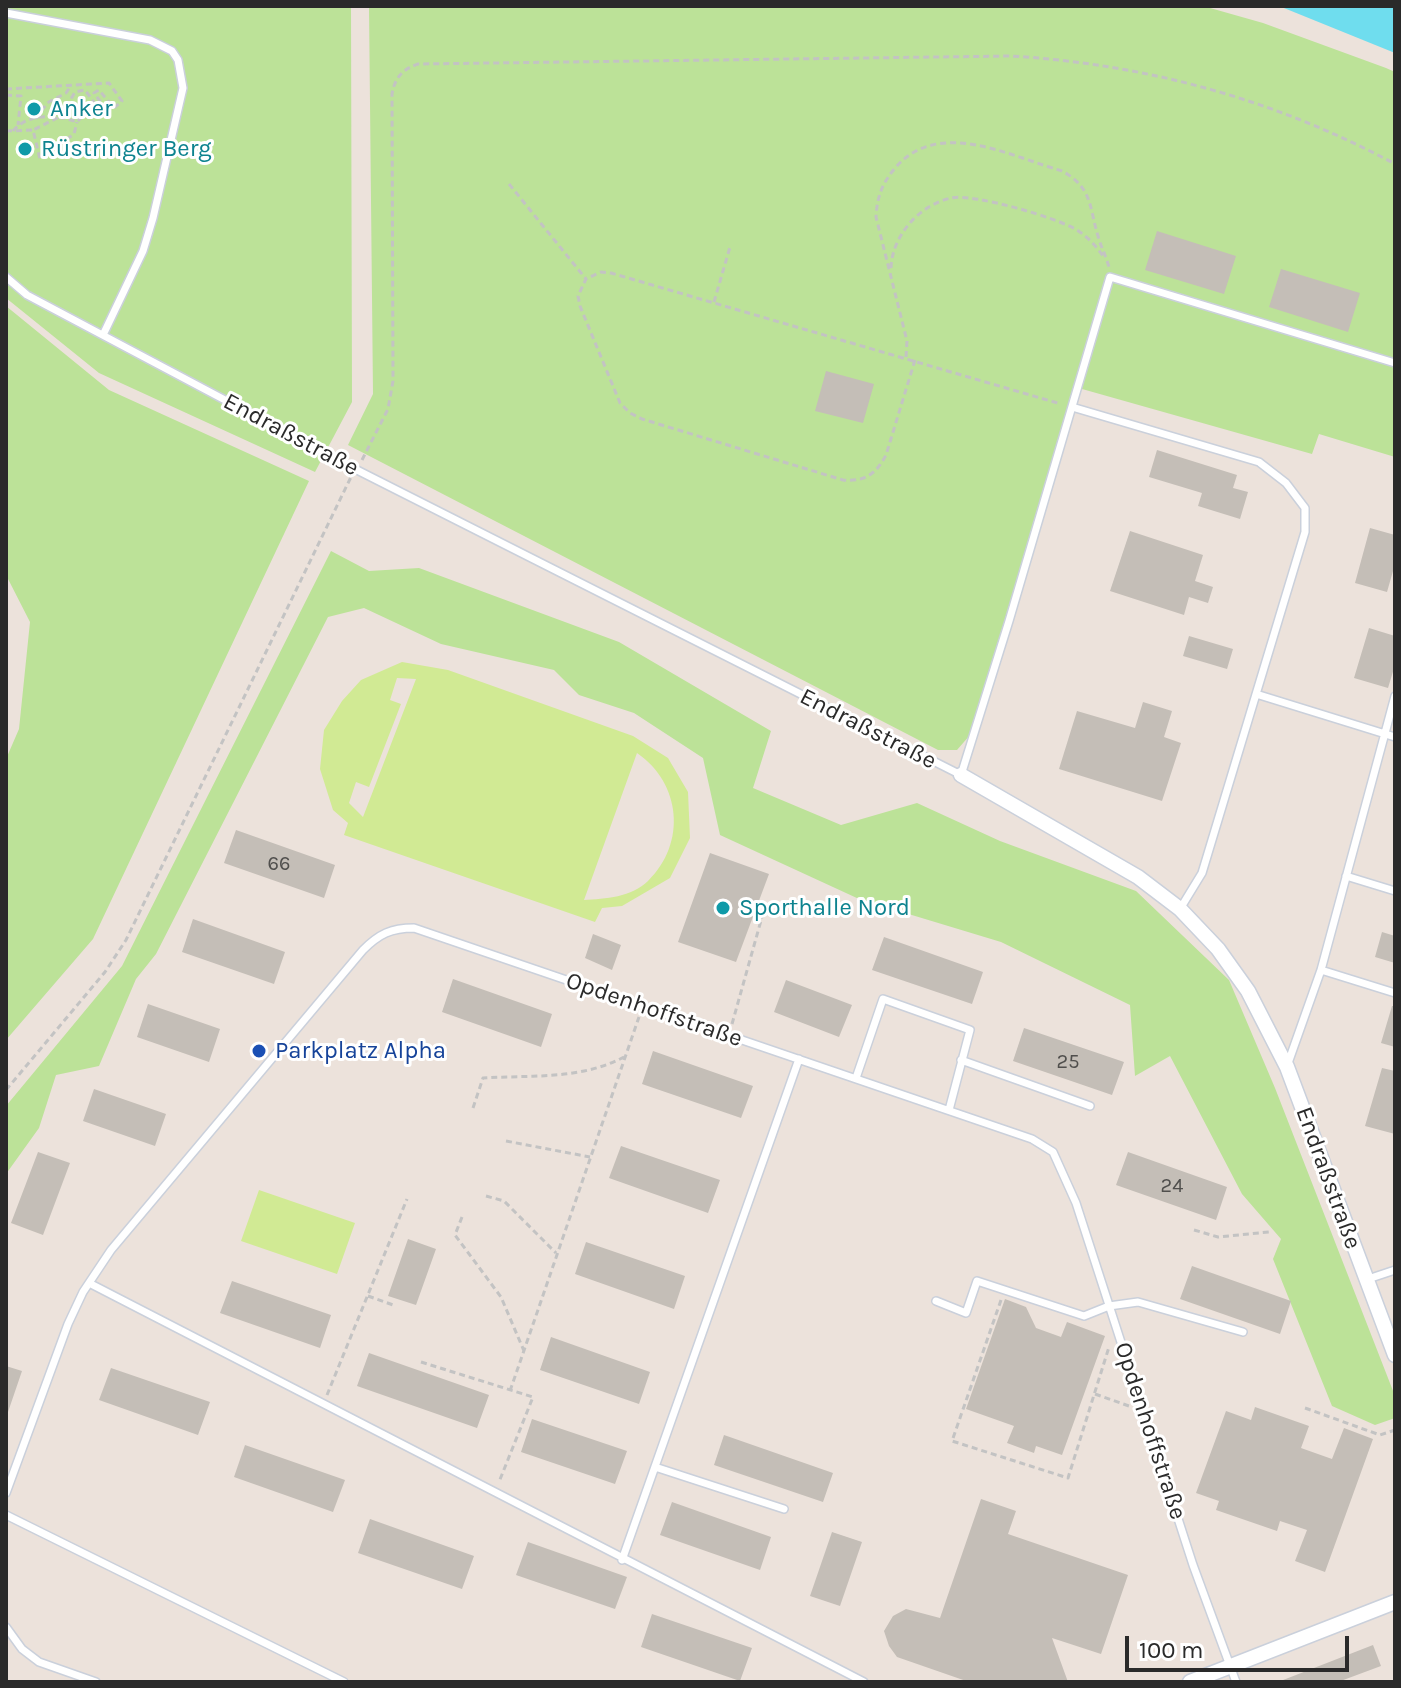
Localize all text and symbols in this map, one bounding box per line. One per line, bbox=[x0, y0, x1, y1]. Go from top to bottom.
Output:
place label: Anker bbox=[50, 95, 113, 123]
marker: Anker bbox=[25, 100, 43, 118]
place label: Rüstringer Berg bbox=[41, 135, 212, 163]
marker: Rüstringer Berg bbox=[16, 140, 34, 158]
street label: Endraßstraße bbox=[218, 387, 364, 483]
street label: Endraßstraße bbox=[795, 682, 941, 776]
house number: 66 bbox=[268, 852, 290, 876]
place label: Sporthalle Nord bbox=[739, 894, 910, 922]
marker: Sporthalle Nord bbox=[714, 899, 732, 917]
street label: Opdenhoffstraße bbox=[562, 966, 746, 1054]
place label: Parkplatz Alpha bbox=[275, 1037, 446, 1065]
marker: Parkplatz Alpha bbox=[250, 1042, 268, 1060]
house number: 25 bbox=[1057, 1050, 1079, 1074]
street label: Endraßstraße bbox=[1289, 1103, 1367, 1253]
house number: 24 bbox=[1161, 1174, 1183, 1198]
street label: Opdenhoffstraße bbox=[1108, 1339, 1192, 1523]
scale bar bbox=[1129, 1620, 1353, 1670]
text: 100 m bbox=[1139, 1636, 1204, 1664]

